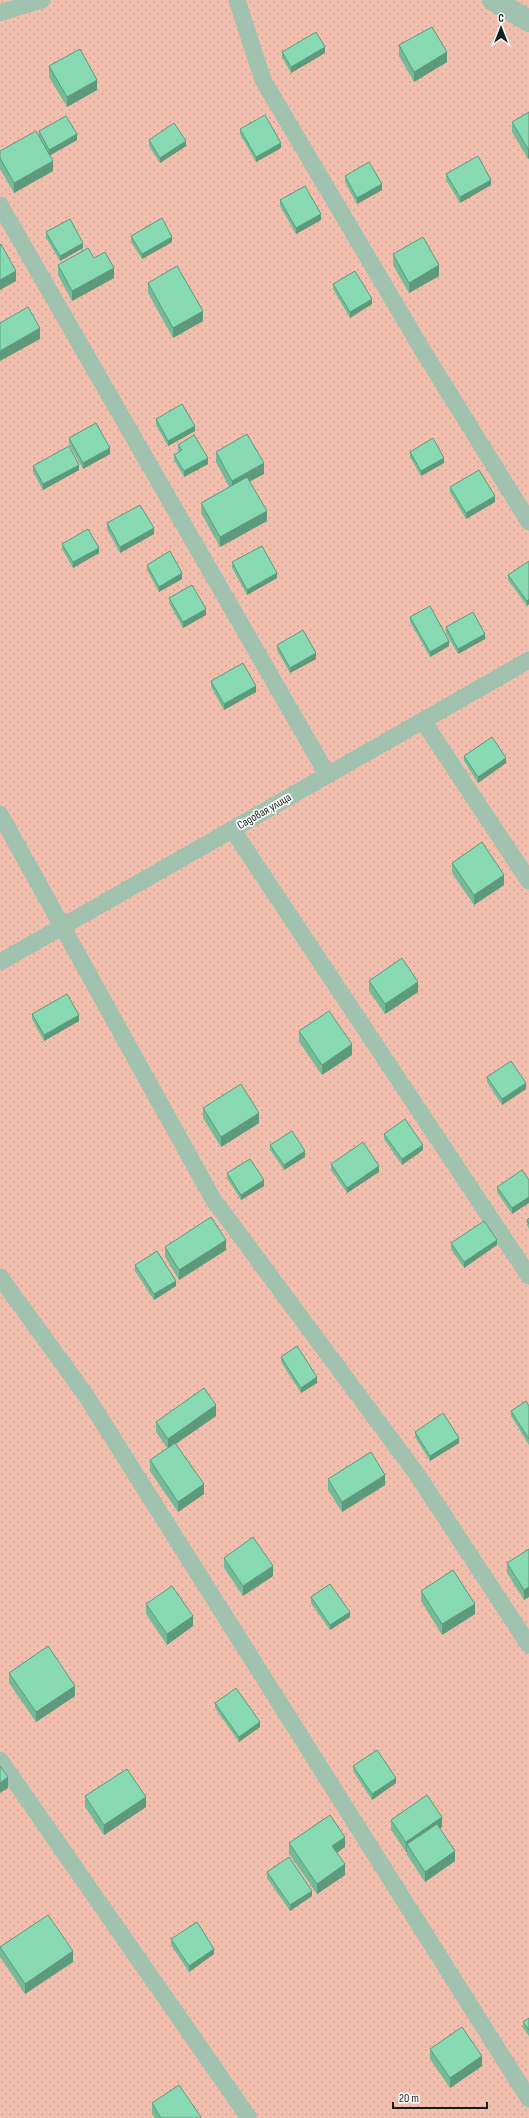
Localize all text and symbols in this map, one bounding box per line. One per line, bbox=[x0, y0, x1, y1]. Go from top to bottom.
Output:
north arrow bbox=[481, 8, 521, 48]
text: С bbox=[498, 12, 504, 25]
street label: Садовая улица bbox=[235, 790, 294, 833]
scale bar bbox=[393, 2084, 487, 2110]
text: 20 m bbox=[399, 2091, 419, 2106]

